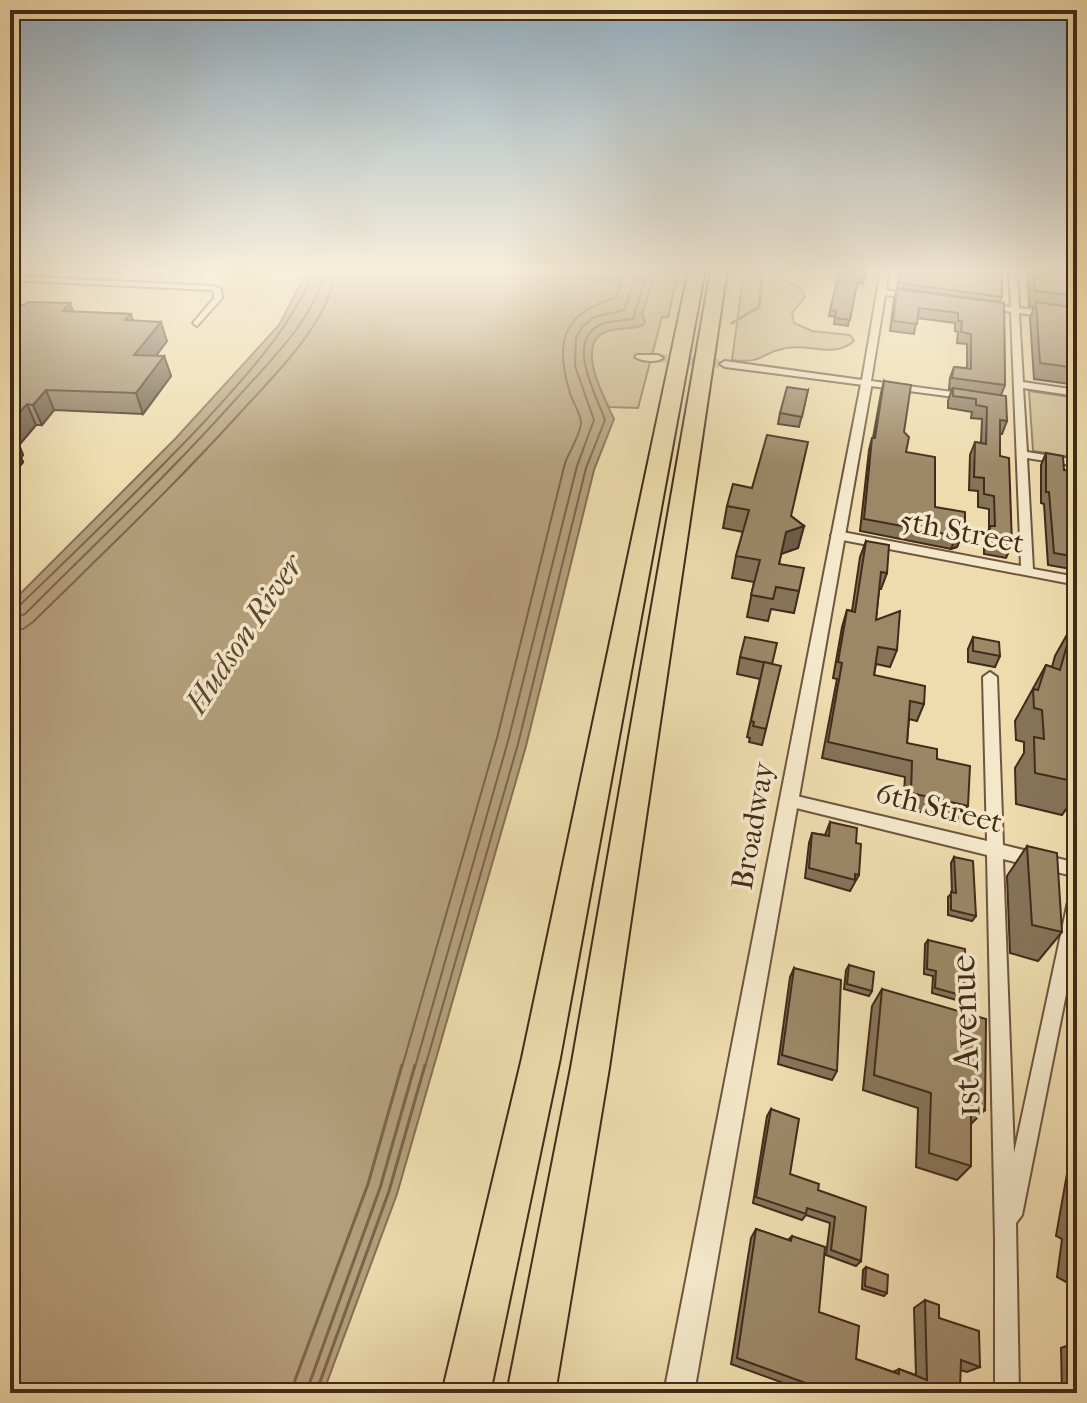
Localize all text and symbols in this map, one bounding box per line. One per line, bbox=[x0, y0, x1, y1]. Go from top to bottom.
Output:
street label: 5th Street bbox=[897, 503, 1028, 561]
water label: Hudson River bbox=[176, 545, 312, 722]
street label: Broadway bbox=[725, 759, 782, 892]
street label: 6th Street bbox=[872, 775, 1006, 841]
street label: 1st Avenue bbox=[941, 954, 989, 1118]

